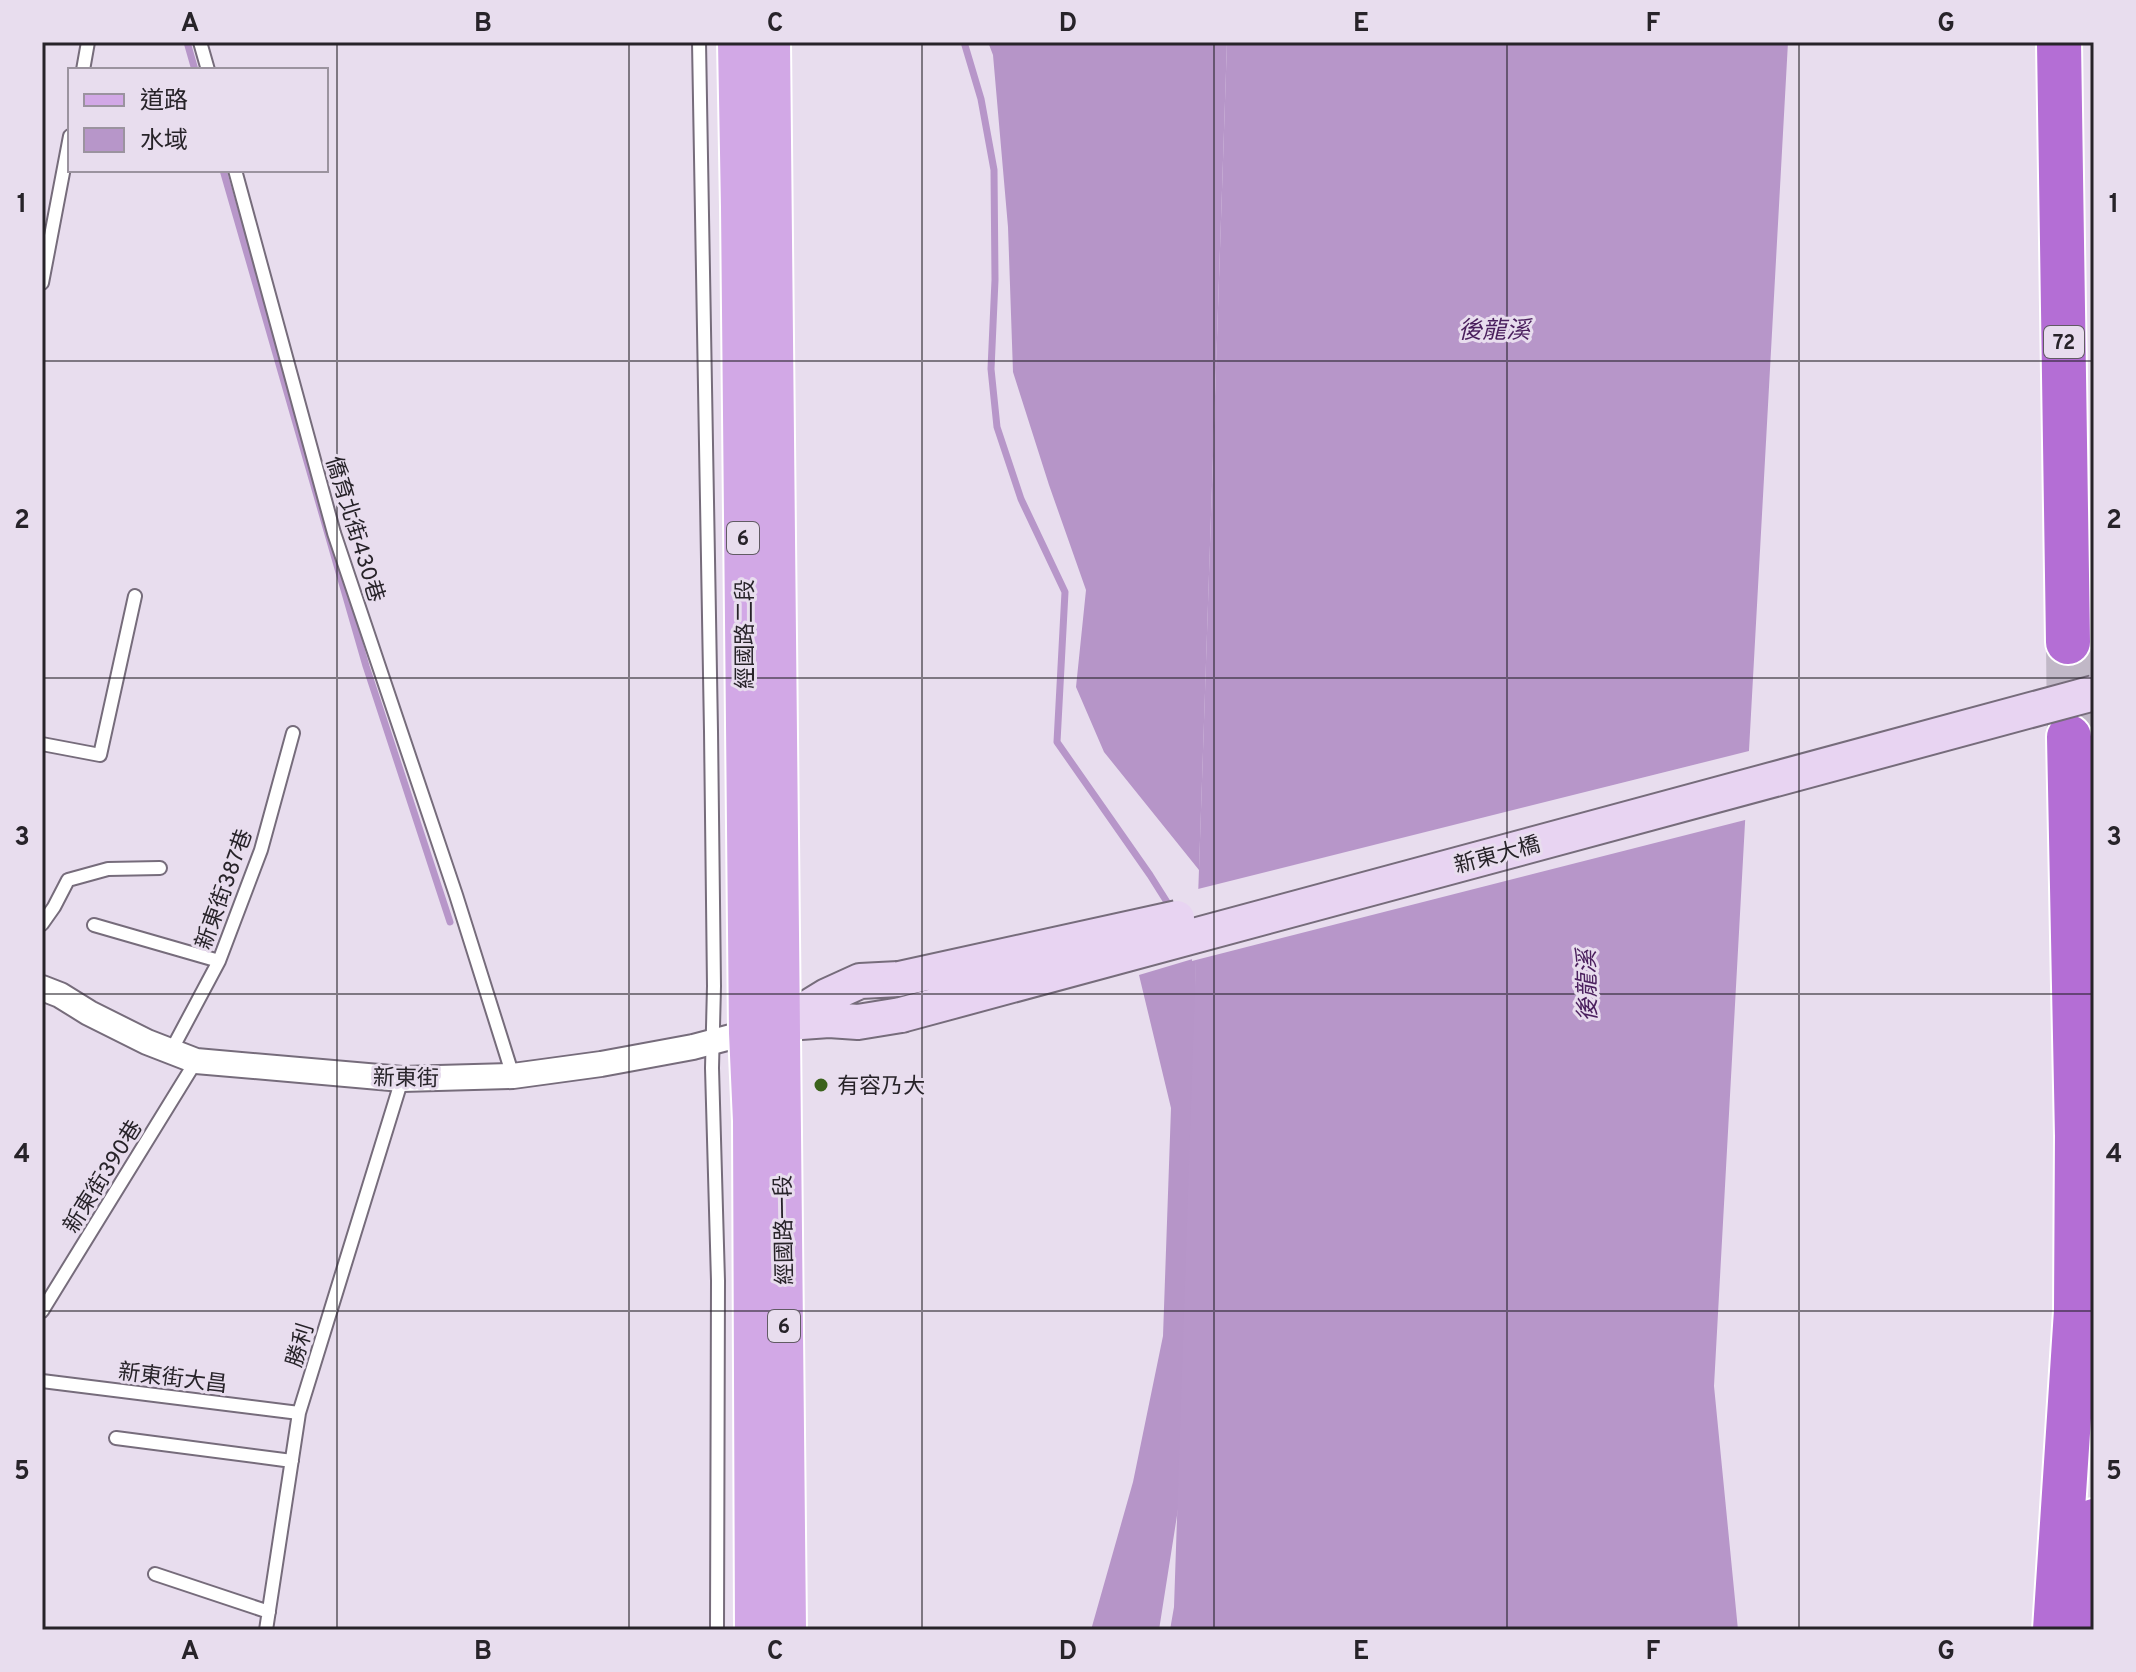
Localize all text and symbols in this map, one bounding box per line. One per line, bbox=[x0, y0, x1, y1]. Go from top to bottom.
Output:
text: A bbox=[181, 8, 199, 41]
text: B bbox=[474, 8, 492, 41]
text: C bbox=[767, 8, 783, 41]
text: D bbox=[1059, 8, 1077, 41]
text: E bbox=[1353, 8, 1369, 41]
text: F bbox=[1646, 8, 1661, 41]
text: G bbox=[1937, 8, 1955, 41]
legend bbox=[68, 68, 328, 172]
text: 道路 bbox=[140, 87, 188, 117]
text: 水域 bbox=[140, 127, 188, 157]
text: 1 bbox=[17, 189, 27, 222]
text: 1 bbox=[2109, 189, 2119, 222]
water label: 後龍溪 bbox=[1458, 317, 1533, 347]
road number: 72 bbox=[2044, 326, 2084, 358]
street label: 僑育北街430巷 bbox=[319, 454, 389, 606]
text: 2 bbox=[14, 505, 30, 538]
text: 2 bbox=[2106, 505, 2122, 538]
road number: 6 bbox=[727, 522, 759, 554]
street label: 經國路二段 bbox=[733, 579, 760, 689]
text: 3 bbox=[14, 822, 30, 855]
text: 3 bbox=[2106, 822, 2122, 855]
street label: 新東街387巷 bbox=[191, 826, 260, 954]
street label: 新東大橋 bbox=[1452, 832, 1544, 881]
water label: 後龍溪 bbox=[1573, 947, 1605, 1022]
street label: 新東街 bbox=[373, 1065, 439, 1094]
place label: 有容乃大 bbox=[837, 1074, 925, 1101]
marker: 有容乃大 bbox=[812, 1076, 830, 1094]
street label: 新東街390巷 bbox=[59, 1116, 149, 1239]
text: 4 bbox=[14, 1139, 30, 1172]
text: 4 bbox=[2106, 1139, 2122, 1172]
street label: 經國路一段 bbox=[771, 1175, 800, 1285]
road number: 6 bbox=[768, 1310, 800, 1342]
street label: 勝利 bbox=[282, 1321, 321, 1371]
street label: 新東街大昌 bbox=[116, 1359, 229, 1400]
text: 5 bbox=[14, 1456, 30, 1489]
text: 5 bbox=[2106, 1456, 2122, 1489]
text: A bbox=[181, 1636, 199, 1669]
text: B bbox=[474, 1636, 492, 1669]
text: C bbox=[767, 1636, 783, 1669]
text: D bbox=[1059, 1636, 1077, 1669]
text: E bbox=[1353, 1636, 1369, 1669]
text: F bbox=[1646, 1636, 1661, 1669]
text: G bbox=[1937, 1636, 1955, 1669]

